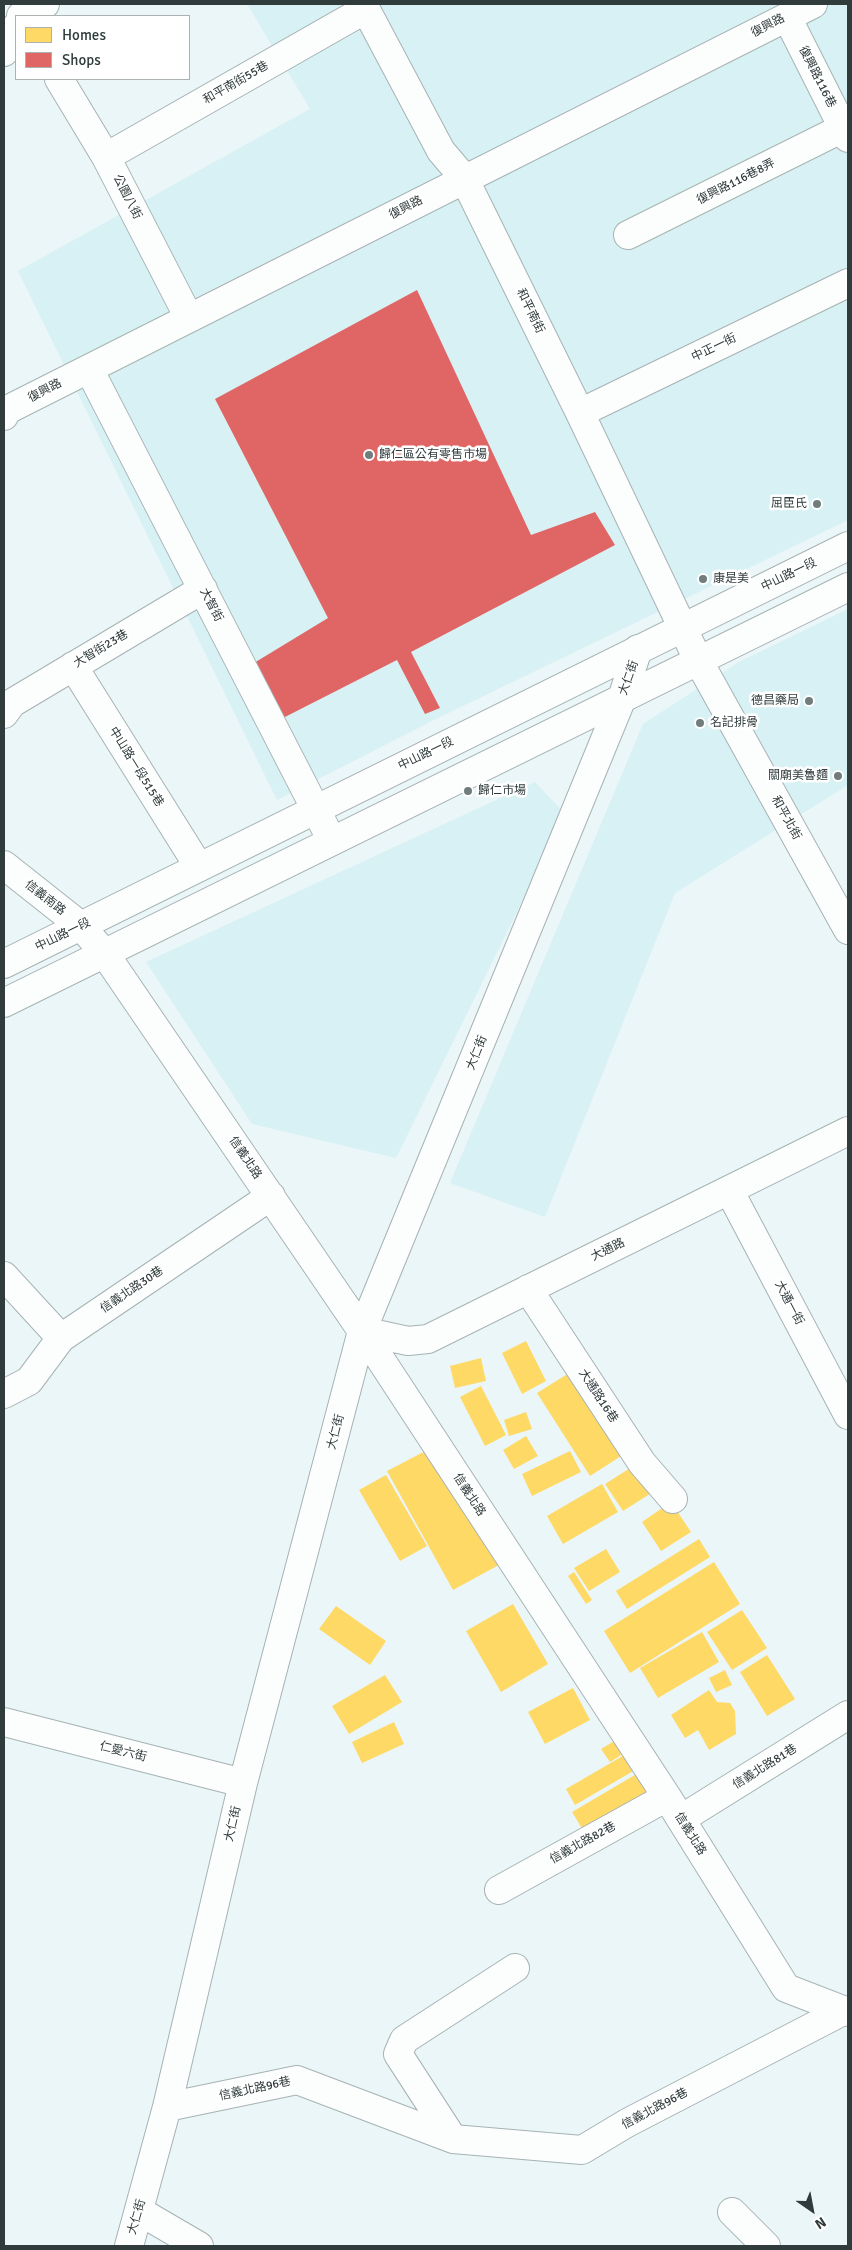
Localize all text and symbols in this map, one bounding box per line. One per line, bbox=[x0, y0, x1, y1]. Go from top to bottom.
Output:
street label: 復興路 bbox=[749, 11, 787, 41]
legend bbox=[15, 15, 190, 80]
text: Homes bbox=[62, 26, 106, 44]
street label: 復興路116巷 bbox=[795, 44, 839, 110]
text: Shops bbox=[62, 51, 101, 69]
street label: 和平南街55巷 bbox=[201, 59, 271, 107]
street label: 復興路116巷8弄 bbox=[694, 156, 778, 208]
street label: 公園八街 bbox=[110, 172, 144, 222]
street label: 復興路 bbox=[387, 193, 425, 223]
street label: 和平南街 bbox=[513, 286, 547, 336]
street label: 中正一街 bbox=[689, 331, 739, 365]
street label: 復興路 bbox=[26, 376, 64, 406]
place label: 歸仁區公有零售市場 bbox=[379, 448, 487, 462]
marker: 歸仁區公有零售市場 bbox=[363, 449, 375, 461]
place label: 屈臣氏 bbox=[771, 497, 807, 511]
marker: 屈臣氏 bbox=[811, 498, 823, 510]
street label: 中山路一段 bbox=[759, 555, 819, 595]
place label: 康是美 bbox=[713, 572, 749, 586]
marker: 康是美 bbox=[697, 573, 709, 585]
street label: 大智街 bbox=[196, 586, 226, 624]
street label: 大智街23巷 bbox=[71, 627, 131, 671]
street label: 大仁街 bbox=[616, 659, 642, 697]
place label: 德昌藥局 bbox=[751, 694, 799, 708]
marker: 德昌藥局 bbox=[803, 695, 815, 707]
place label: 名記排骨 bbox=[710, 716, 758, 730]
marker: 名記排骨 bbox=[694, 717, 706, 729]
street label: 中山路一段515巷 bbox=[106, 724, 166, 810]
street label: 中山路一段 bbox=[396, 734, 456, 774]
place label: 關廟美魯麵 bbox=[768, 769, 828, 783]
marker: 關廟美魯麵 bbox=[832, 770, 844, 782]
place label: 歸仁市場 bbox=[478, 784, 526, 798]
marker: 歸仁市場 bbox=[462, 785, 474, 797]
street label: 和平北街 bbox=[768, 794, 804, 842]
street label: 信義南路 bbox=[22, 878, 68, 918]
street label: 中山路一段 bbox=[33, 915, 93, 955]
street label: 大仁街 bbox=[464, 1034, 490, 1072]
street label: 信義北路 bbox=[226, 1134, 264, 1182]
street label: 大通路 bbox=[589, 1236, 627, 1264]
street label: 信義北路30巷 bbox=[98, 1264, 166, 1316]
street label: 大通一街 bbox=[771, 1278, 807, 1328]
street label: 大通路16巷 bbox=[575, 1367, 621, 1425]
street label: 大仁街 bbox=[324, 1413, 348, 1451]
street label: 信義北路 bbox=[450, 1471, 488, 1519]
street label: 仁愛六街 bbox=[98, 1739, 148, 1765]
street label: 信義北路81巷 bbox=[730, 1742, 800, 1792]
street label: 大仁街 bbox=[222, 1805, 244, 1843]
street label: 信義北路 bbox=[671, 1810, 709, 1858]
street label: 信義北路82巷 bbox=[548, 1819, 618, 1867]
street label: 信義北路96巷 bbox=[218, 2074, 292, 2104]
street label: 信義北路96巷 bbox=[619, 2086, 691, 2132]
north arrow bbox=[787, 2185, 837, 2235]
street label: 大仁街 bbox=[125, 2198, 149, 2236]
text: N bbox=[812, 2213, 829, 2233]

